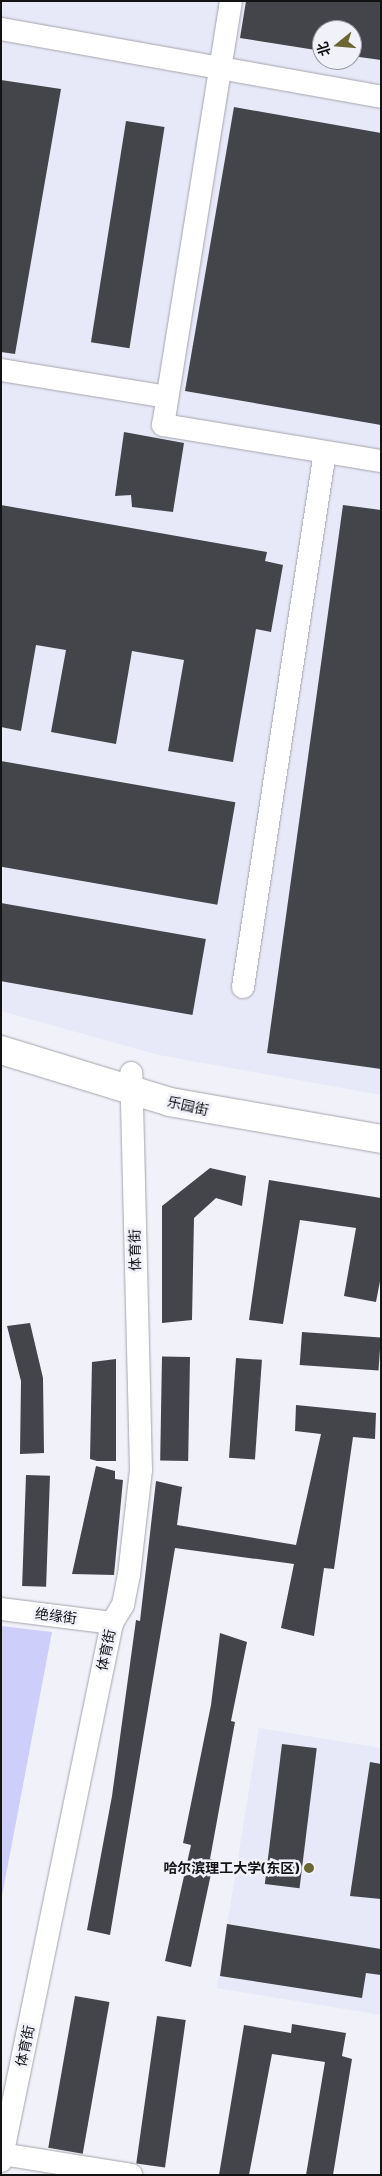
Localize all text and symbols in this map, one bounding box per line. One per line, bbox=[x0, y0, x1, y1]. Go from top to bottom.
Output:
north arrow bbox=[312, 20, 362, 70]
text: 北 bbox=[313, 40, 333, 58]
street label: 乐园街 bbox=[166, 1093, 210, 1119]
street label: 体育街 bbox=[126, 1229, 144, 1271]
street label: 绝缘街 bbox=[34, 1605, 78, 1627]
street label: 体育街 bbox=[93, 1628, 119, 1672]
place label: 哈尔滨理工大学(东区) bbox=[163, 1860, 299, 1876]
marker: 哈尔滨理工大学(东区) bbox=[303, 1862, 315, 1874]
street label: 体育街 bbox=[12, 2024, 38, 2068]

